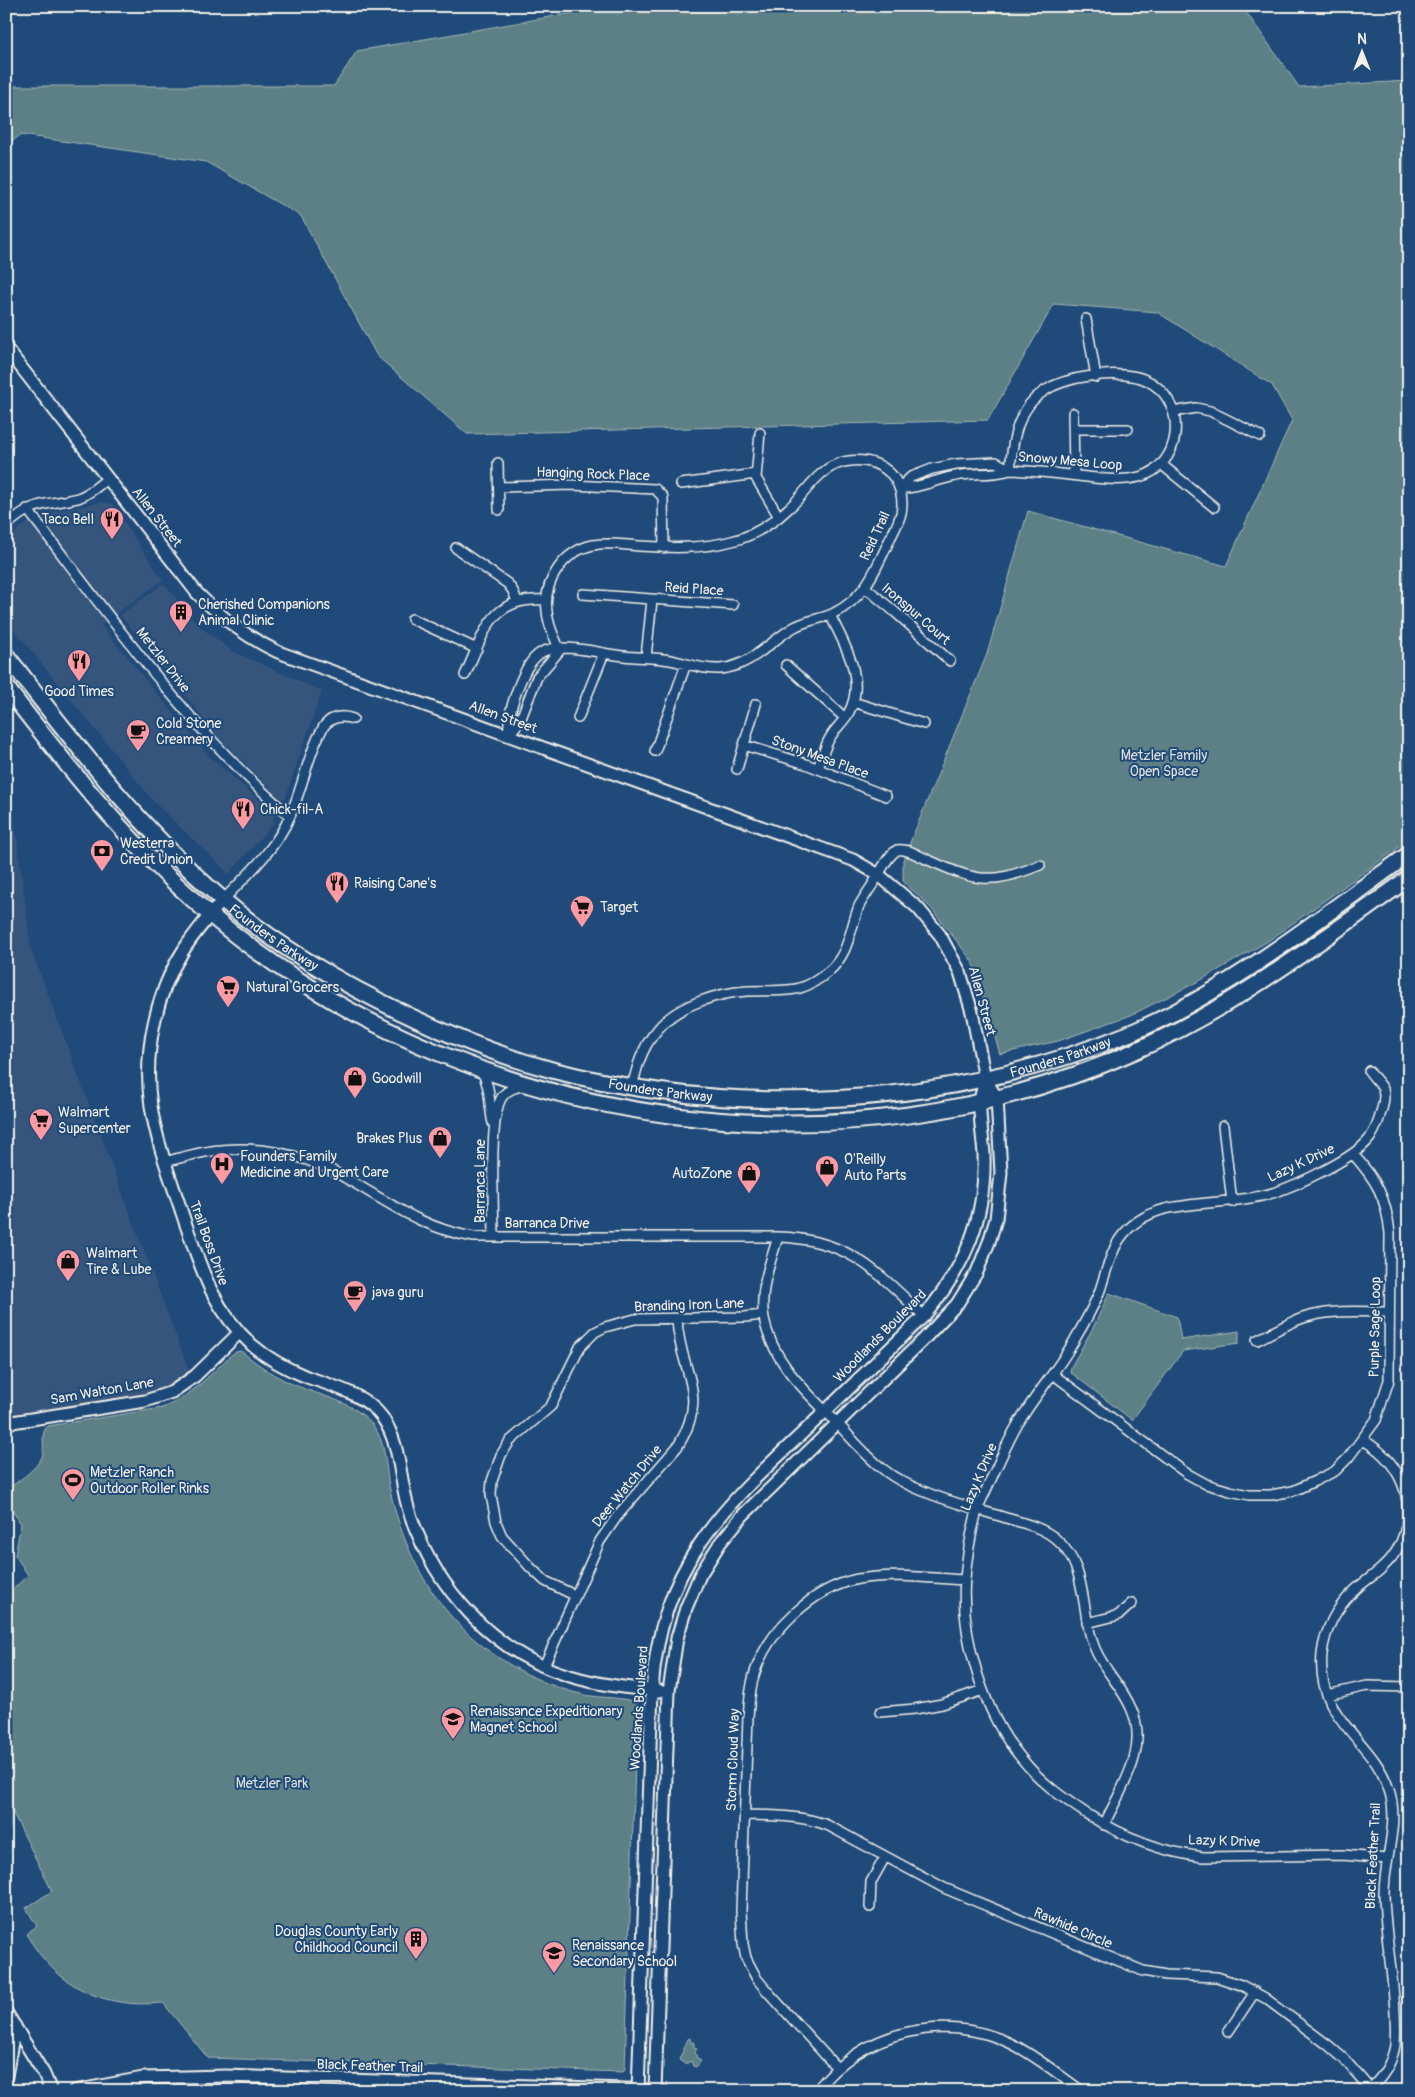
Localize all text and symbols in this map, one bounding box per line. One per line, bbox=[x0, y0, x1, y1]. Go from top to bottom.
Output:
north arrow bbox=[1338, 28, 1388, 78]
text: N bbox=[1357, 31, 1367, 48]
street label: Snowy Mesa Loop bbox=[1017, 448, 1123, 474]
street label: Hanging Rock Place bbox=[536, 464, 650, 484]
street label: Allen Street bbox=[128, 484, 186, 551]
restaurant icon: Taco Bell bbox=[99, 506, 125, 540]
street label: Reid Trail bbox=[856, 509, 894, 563]
place label: Taco Bell bbox=[41, 511, 94, 528]
street label: Reid Place bbox=[664, 578, 724, 600]
street label: Ironspur Court bbox=[878, 580, 954, 649]
place label: Cherished Companions Animal Clinic bbox=[198, 596, 331, 629]
building icon: Cherished Companions Animal Clinic bbox=[168, 599, 194, 633]
street label: Metzler Drive bbox=[132, 624, 194, 696]
restaurant icon: Good Times bbox=[66, 648, 92, 682]
place label: Good Times bbox=[44, 683, 115, 700]
street label: Allen Street bbox=[467, 697, 540, 737]
place label: Cold Stone Creamery bbox=[156, 715, 221, 748]
cafe icon: Cold Stone Creamery bbox=[125, 718, 151, 752]
street label: Stony Mesa Place bbox=[769, 732, 871, 782]
park label: Metzler Family Open Space bbox=[1121, 747, 1207, 780]
restaurant icon: Chick-fil-A bbox=[230, 796, 256, 830]
place label: Chick-fil-A bbox=[260, 801, 323, 818]
place label: Westerra Credit Union bbox=[120, 835, 193, 868]
bank icon: Westerra Credit Union bbox=[89, 838, 115, 872]
restaurant icon: Raising Cane's bbox=[324, 870, 350, 904]
place label: Raising Cane's bbox=[354, 875, 437, 892]
supermarket icon: Target bbox=[569, 894, 595, 928]
place label: Target bbox=[600, 899, 638, 916]
street label: Founders Parkway bbox=[226, 900, 322, 974]
street label: Allen Street bbox=[965, 964, 1000, 1038]
supermarket icon: Natural Grocers bbox=[215, 974, 241, 1008]
place label: Natural Grocers bbox=[246, 979, 340, 996]
street label: Founders Parkway bbox=[1008, 1033, 1113, 1081]
shop icon: Goodwill bbox=[342, 1065, 368, 1099]
place label: Goodwill bbox=[372, 1070, 422, 1087]
street label: Founders Parkway bbox=[607, 1074, 713, 1105]
place label: Walmart Supercenter bbox=[58, 1104, 131, 1137]
supermarket icon: Walmart Supercenter bbox=[28, 1107, 54, 1141]
shop icon: Brakes Plus bbox=[427, 1125, 453, 1159]
place label: Brakes Plus bbox=[356, 1130, 423, 1147]
street label: Barranca Lane bbox=[472, 1139, 489, 1223]
street label: Lazy K Drive bbox=[1265, 1140, 1337, 1186]
place label: Founders Family Medicine and Urgent Care bbox=[240, 1148, 389, 1181]
hospital icon: Founders Family Medicine and Urgent Care bbox=[209, 1151, 235, 1185]
place label: O'Reilly Auto Parts bbox=[844, 1151, 907, 1184]
shop icon: O'Reilly Auto Parts bbox=[814, 1154, 840, 1188]
shop icon: AutoZone bbox=[736, 1160, 762, 1194]
place label: AutoZone bbox=[672, 1165, 732, 1182]
street label: Trail Boss Drive bbox=[186, 1198, 232, 1288]
street label: Barranca Drive bbox=[505, 1215, 590, 1232]
place label: Walmart Tire & Lube bbox=[86, 1245, 152, 1278]
shop icon: Walmart Tire & Lube bbox=[55, 1248, 81, 1282]
street label: Purple Sage Loop bbox=[1366, 1276, 1384, 1378]
cafe icon: java guru bbox=[342, 1279, 368, 1313]
place label: java guru bbox=[371, 1284, 424, 1301]
street label: Woodlands Boulevard bbox=[830, 1286, 930, 1386]
street label: Branding Iron Lane bbox=[634, 1295, 744, 1315]
street label: Sam Walton Lane bbox=[49, 1374, 155, 1408]
street label: Lazy K Drive bbox=[957, 1440, 1001, 1514]
street label: Deer Watch Drive bbox=[589, 1441, 665, 1531]
place label: Metzler Ranch Outdoor Roller Rinks bbox=[90, 1464, 210, 1497]
sports icon: Metzler Ranch Outdoor Roller Rinks bbox=[60, 1467, 86, 1501]
street label: Woodlands Boulevard bbox=[626, 1645, 652, 1771]
place label: Renaissance Expeditionary Magnet School bbox=[470, 1703, 623, 1736]
school or university icon: Renaissance Expeditionary Magnet School bbox=[440, 1706, 466, 1740]
street label: Storm Cloud Way bbox=[723, 1708, 743, 1812]
park label: Metzler Park bbox=[236, 1775, 309, 1792]
street label: Black Feather Trail bbox=[1362, 1802, 1384, 1910]
street label: Lazy K Drive bbox=[1188, 1831, 1260, 1851]
street label: Rawhide Circle bbox=[1031, 1904, 1115, 1952]
place label: Douglas County Early Childhood Council bbox=[275, 1923, 398, 1956]
building icon: Douglas County Early Childhood Council bbox=[403, 1926, 429, 1960]
place label: Renaissance Secondary School bbox=[572, 1937, 677, 1970]
school or university icon: Renaissance Secondary School bbox=[541, 1940, 567, 1974]
street label: Black Feather Trail bbox=[316, 2056, 424, 2076]

